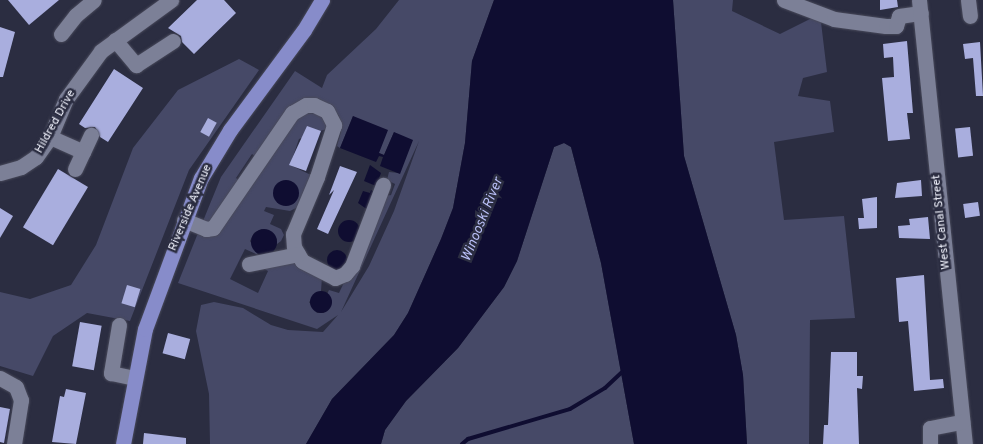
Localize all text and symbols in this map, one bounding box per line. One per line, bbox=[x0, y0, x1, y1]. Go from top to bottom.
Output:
street label: Hildred Drive bbox=[33, 88, 79, 156]
street label: Riverside Avenue bbox=[166, 162, 216, 254]
street label: West Canal Street bbox=[930, 174, 954, 270]
water label: Winooski River bbox=[459, 176, 507, 264]

